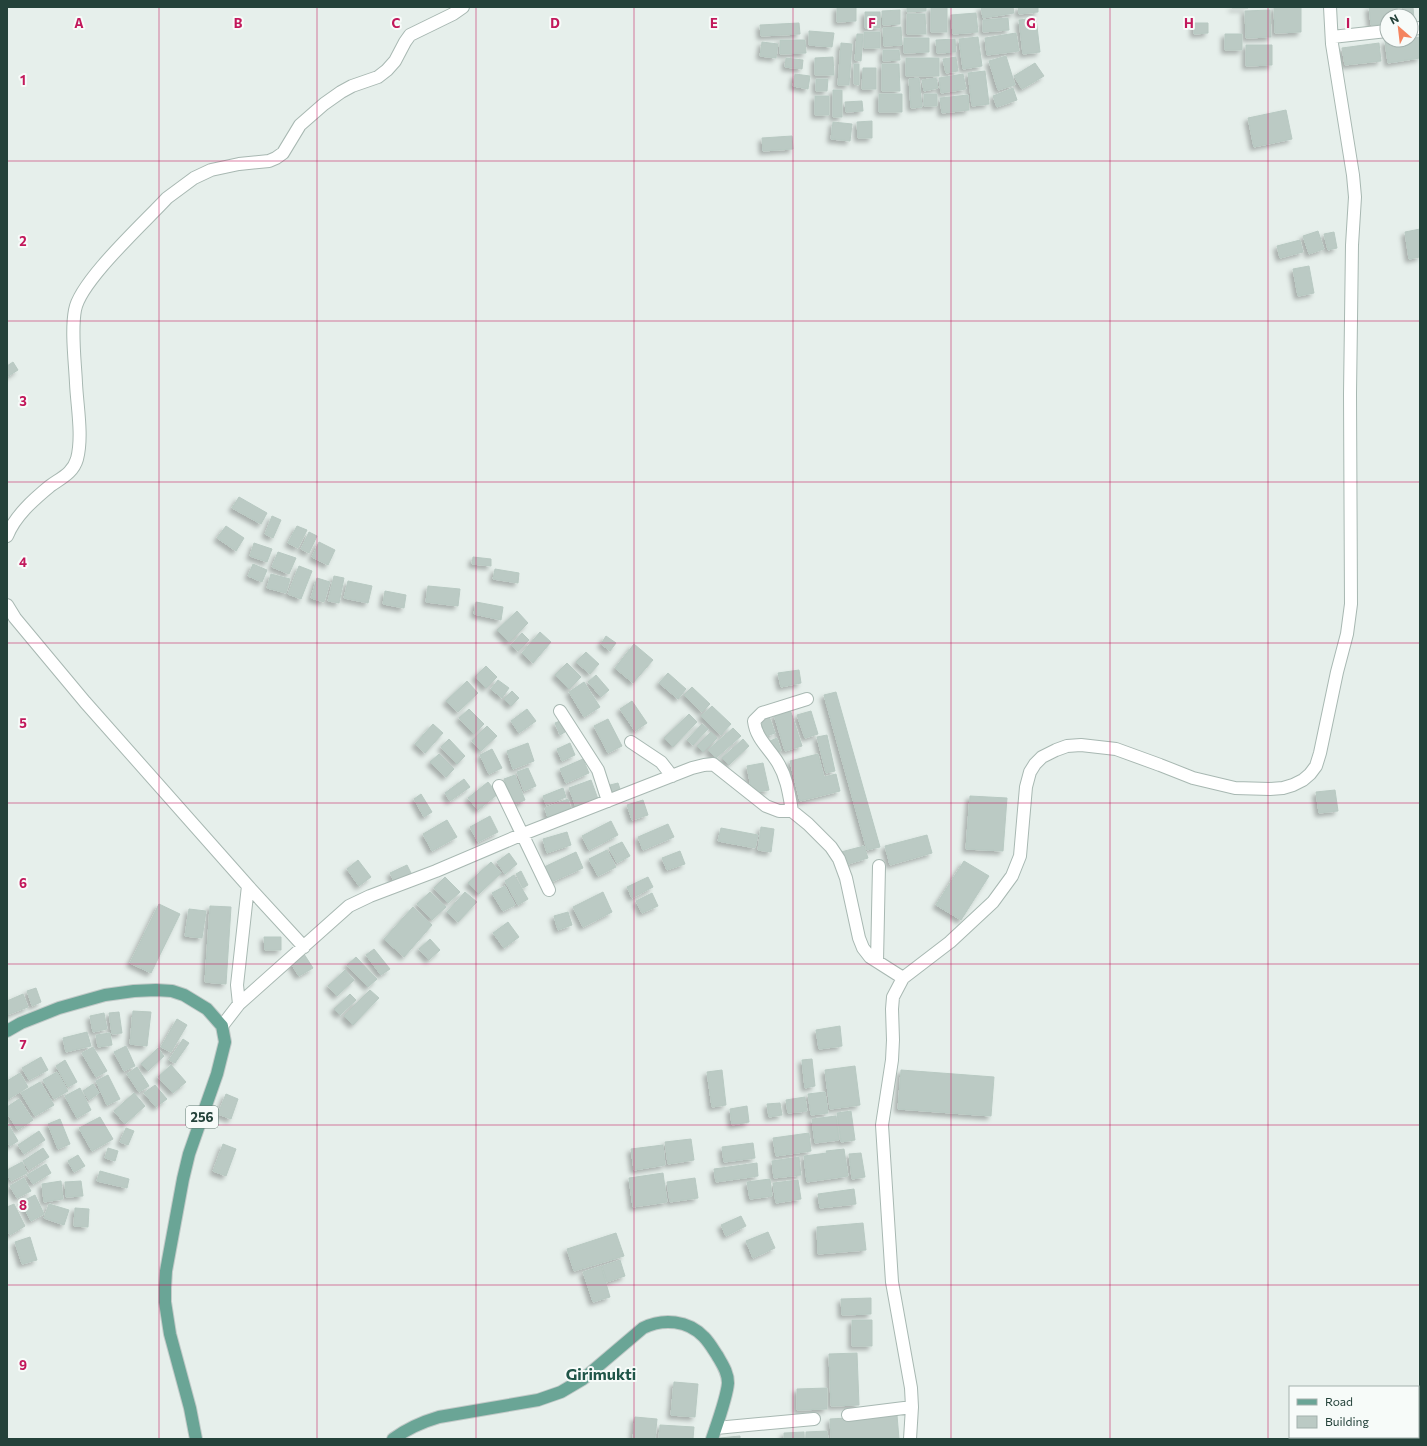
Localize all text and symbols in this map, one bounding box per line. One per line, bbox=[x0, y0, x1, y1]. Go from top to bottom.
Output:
north arrow bbox=[1379, 8, 1419, 48]
text: N bbox=[1387, 11, 1401, 26]
text: A bbox=[74, 15, 84, 31]
text: B bbox=[234, 15, 243, 31]
text: C bbox=[392, 15, 401, 31]
text: D bbox=[550, 15, 560, 31]
text: E bbox=[710, 15, 718, 31]
text: F bbox=[868, 15, 876, 31]
text: G bbox=[1026, 15, 1036, 31]
text: H bbox=[1184, 15, 1194, 31]
text: I bbox=[1346, 15, 1350, 31]
text: 1 bbox=[20, 72, 26, 88]
text: 2 bbox=[19, 233, 27, 249]
text: 3 bbox=[19, 393, 27, 409]
text: 4 bbox=[19, 554, 27, 570]
text: 5 bbox=[19, 715, 27, 731]
text: 6 bbox=[19, 875, 27, 891]
text: 7 bbox=[19, 1036, 27, 1052]
road number: 256 bbox=[186, 1106, 218, 1128]
text: 8 bbox=[19, 1197, 27, 1213]
text: 9 bbox=[19, 1357, 27, 1373]
district label: Girimukti bbox=[566, 1364, 636, 1383]
legend bbox=[1289, 1386, 1419, 1438]
text: Road bbox=[1325, 1394, 1353, 1408]
text: Building bbox=[1325, 1414, 1369, 1428]

